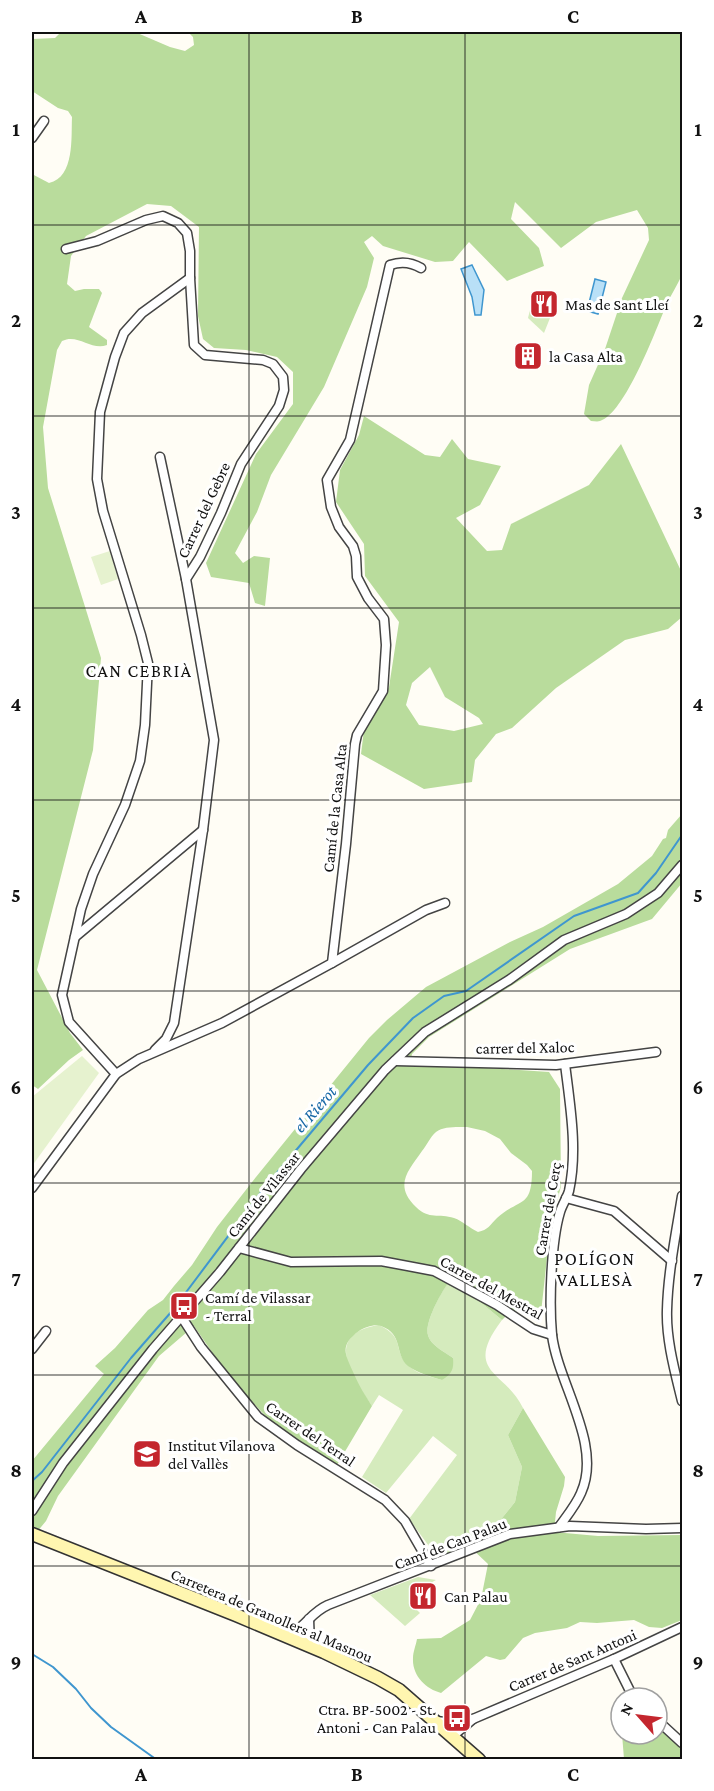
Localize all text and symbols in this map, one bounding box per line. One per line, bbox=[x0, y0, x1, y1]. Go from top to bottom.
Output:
text: A bbox=[134, 5, 148, 27]
text: B bbox=[351, 5, 363, 27]
text: C bbox=[567, 5, 579, 27]
text: 1 bbox=[12, 118, 20, 140]
text: 1 bbox=[694, 118, 702, 140]
restaurant icon: Mas de Sant Lleí bbox=[528, 288, 560, 320]
place label: Mas de Sant Lleí bbox=[565, 296, 669, 313]
text: 2 bbox=[11, 309, 21, 331]
text: 2 bbox=[693, 309, 703, 331]
building icon: la Casa Alta bbox=[512, 340, 544, 372]
place label: la Casa Alta bbox=[549, 348, 624, 365]
street label: Carrer del Gebre bbox=[174, 460, 233, 561]
text: 3 bbox=[11, 501, 21, 523]
text: 3 bbox=[693, 501, 703, 523]
district label: CAN CEBRIÀ bbox=[86, 661, 192, 681]
text: 4 bbox=[11, 693, 22, 715]
text: 4 bbox=[693, 693, 704, 715]
street label: Camí de la Casa Alta bbox=[319, 742, 350, 873]
text: 5 bbox=[11, 884, 21, 906]
text: 5 bbox=[693, 884, 703, 906]
street label: carrer del Xaloc bbox=[476, 1038, 575, 1057]
text: 6 bbox=[11, 1076, 21, 1098]
text: 6 bbox=[693, 1076, 703, 1098]
water label: el Rierot bbox=[289, 1081, 341, 1136]
street label: Camí de Vilassar bbox=[224, 1148, 303, 1241]
street label: Carrer del Cerç bbox=[531, 1161, 565, 1257]
district label: POLÍGON VALLESÀ bbox=[554, 1249, 636, 1290]
street label: Carrer del Mestral bbox=[437, 1252, 546, 1323]
text: 7 bbox=[11, 1268, 21, 1290]
text: 7 bbox=[693, 1268, 703, 1290]
place label: Camí de Vilassar - Terral bbox=[205, 1289, 311, 1324]
bus stop icon: Camí de Vilassar - Terral bbox=[168, 1290, 200, 1322]
street label: Carrer del Terral bbox=[263, 1397, 359, 1470]
place label: Institut Vilanova del Vallès bbox=[168, 1437, 276, 1472]
school or university icon: Institut Vilanova del Vallès bbox=[131, 1438, 163, 1470]
text: 8 bbox=[10, 1459, 22, 1481]
text: 8 bbox=[692, 1459, 704, 1481]
street label: Camí de Can Palau bbox=[392, 1514, 509, 1573]
street label: Carretera de Granollers al Masnou bbox=[168, 1565, 376, 1666]
restaurant icon: Can Palau bbox=[407, 1580, 439, 1612]
place label: Can Palau bbox=[444, 1588, 508, 1605]
street label: Carrer de Sant Antoni bbox=[506, 1626, 639, 1695]
text: 9 bbox=[11, 1651, 21, 1673]
text: 9 bbox=[693, 1651, 703, 1673]
north arrow bbox=[609, 1686, 669, 1746]
text: N bbox=[616, 1700, 636, 1718]
place label: Ctra. BP-5002 - St. Antoni - Can Palau bbox=[317, 1701, 437, 1736]
bus stop icon: Ctra. BP-5002 - St. Antoni - Can Palau bbox=[441, 1702, 473, 1734]
text: A bbox=[134, 1763, 148, 1785]
text: B bbox=[351, 1763, 363, 1785]
text: C bbox=[567, 1763, 579, 1785]

